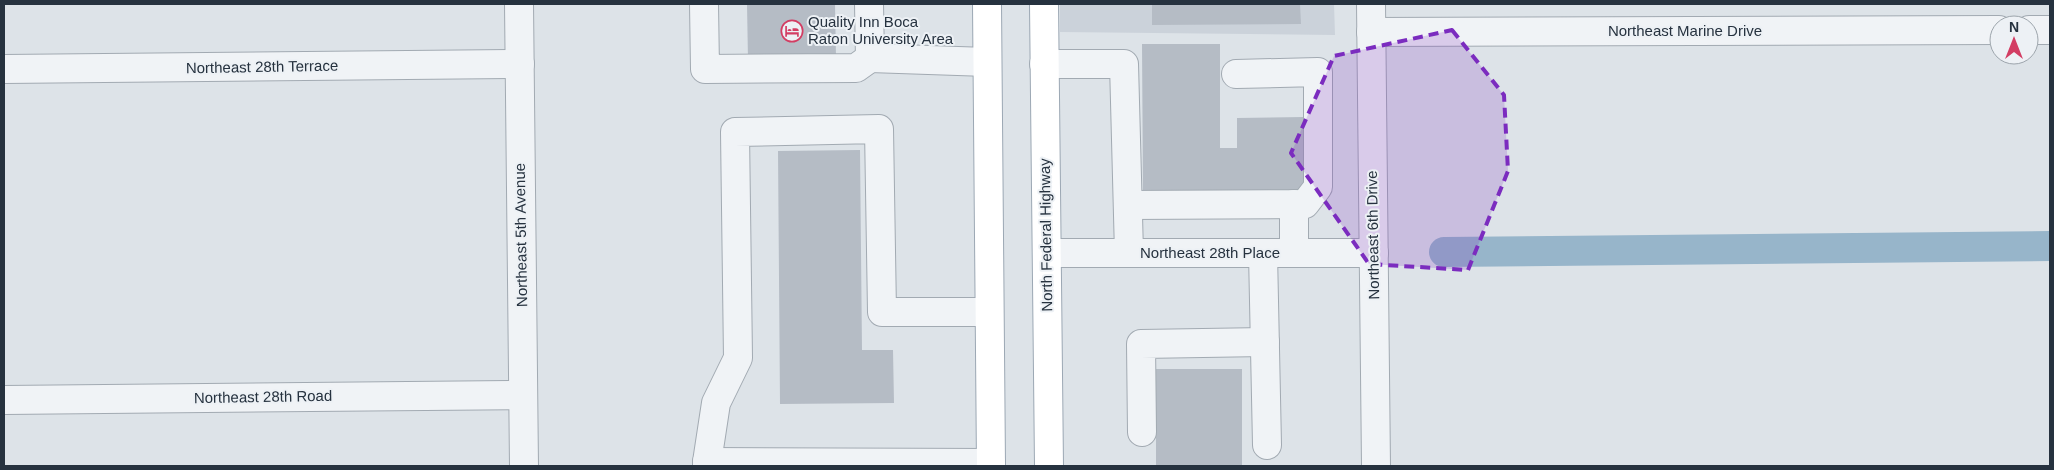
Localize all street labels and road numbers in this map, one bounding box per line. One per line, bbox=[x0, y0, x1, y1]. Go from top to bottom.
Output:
street label: Northeast Marine Drive bbox=[1608, 22, 1762, 39]
street label: Northeast 28th Terrace bbox=[186, 57, 338, 76]
street label: North Federal Highway bbox=[1036, 158, 1055, 312]
street label: Northeast 5th Avenue bbox=[511, 163, 530, 307]
street label: Northeast 6th Drive bbox=[1363, 170, 1382, 300]
street label: Northeast 28th Place bbox=[1140, 244, 1280, 261]
street label: Northeast 28th Road bbox=[194, 387, 332, 406]

